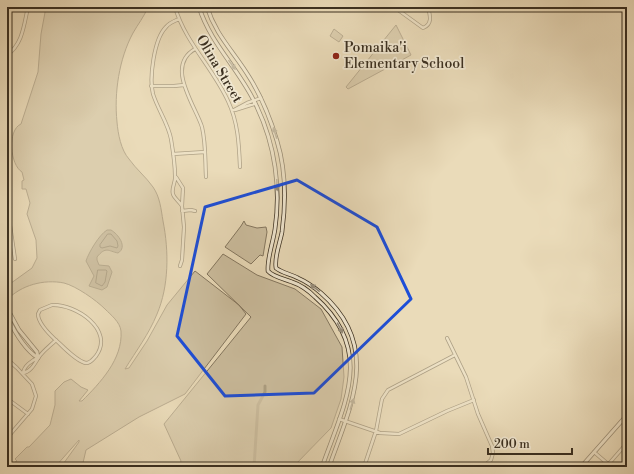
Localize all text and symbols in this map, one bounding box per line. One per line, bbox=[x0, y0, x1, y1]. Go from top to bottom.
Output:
street label: Olina Street bbox=[192, 32, 246, 106]
place label: Pomaika'i Elementary School bbox=[344, 39, 464, 73]
marker: Pomaika'i Elementary School bbox=[331, 51, 341, 61]
one-way arrow bbox=[228, 59, 236, 70]
one-way arrow bbox=[271, 126, 277, 138]
one-way arrow bbox=[274, 179, 280, 192]
one-way arrow bbox=[310, 284, 321, 293]
one-way arrow bbox=[337, 322, 344, 334]
one-way arrow bbox=[349, 398, 355, 410]
scale bar bbox=[488, 430, 572, 456]
text: 200 m bbox=[494, 437, 530, 452]

